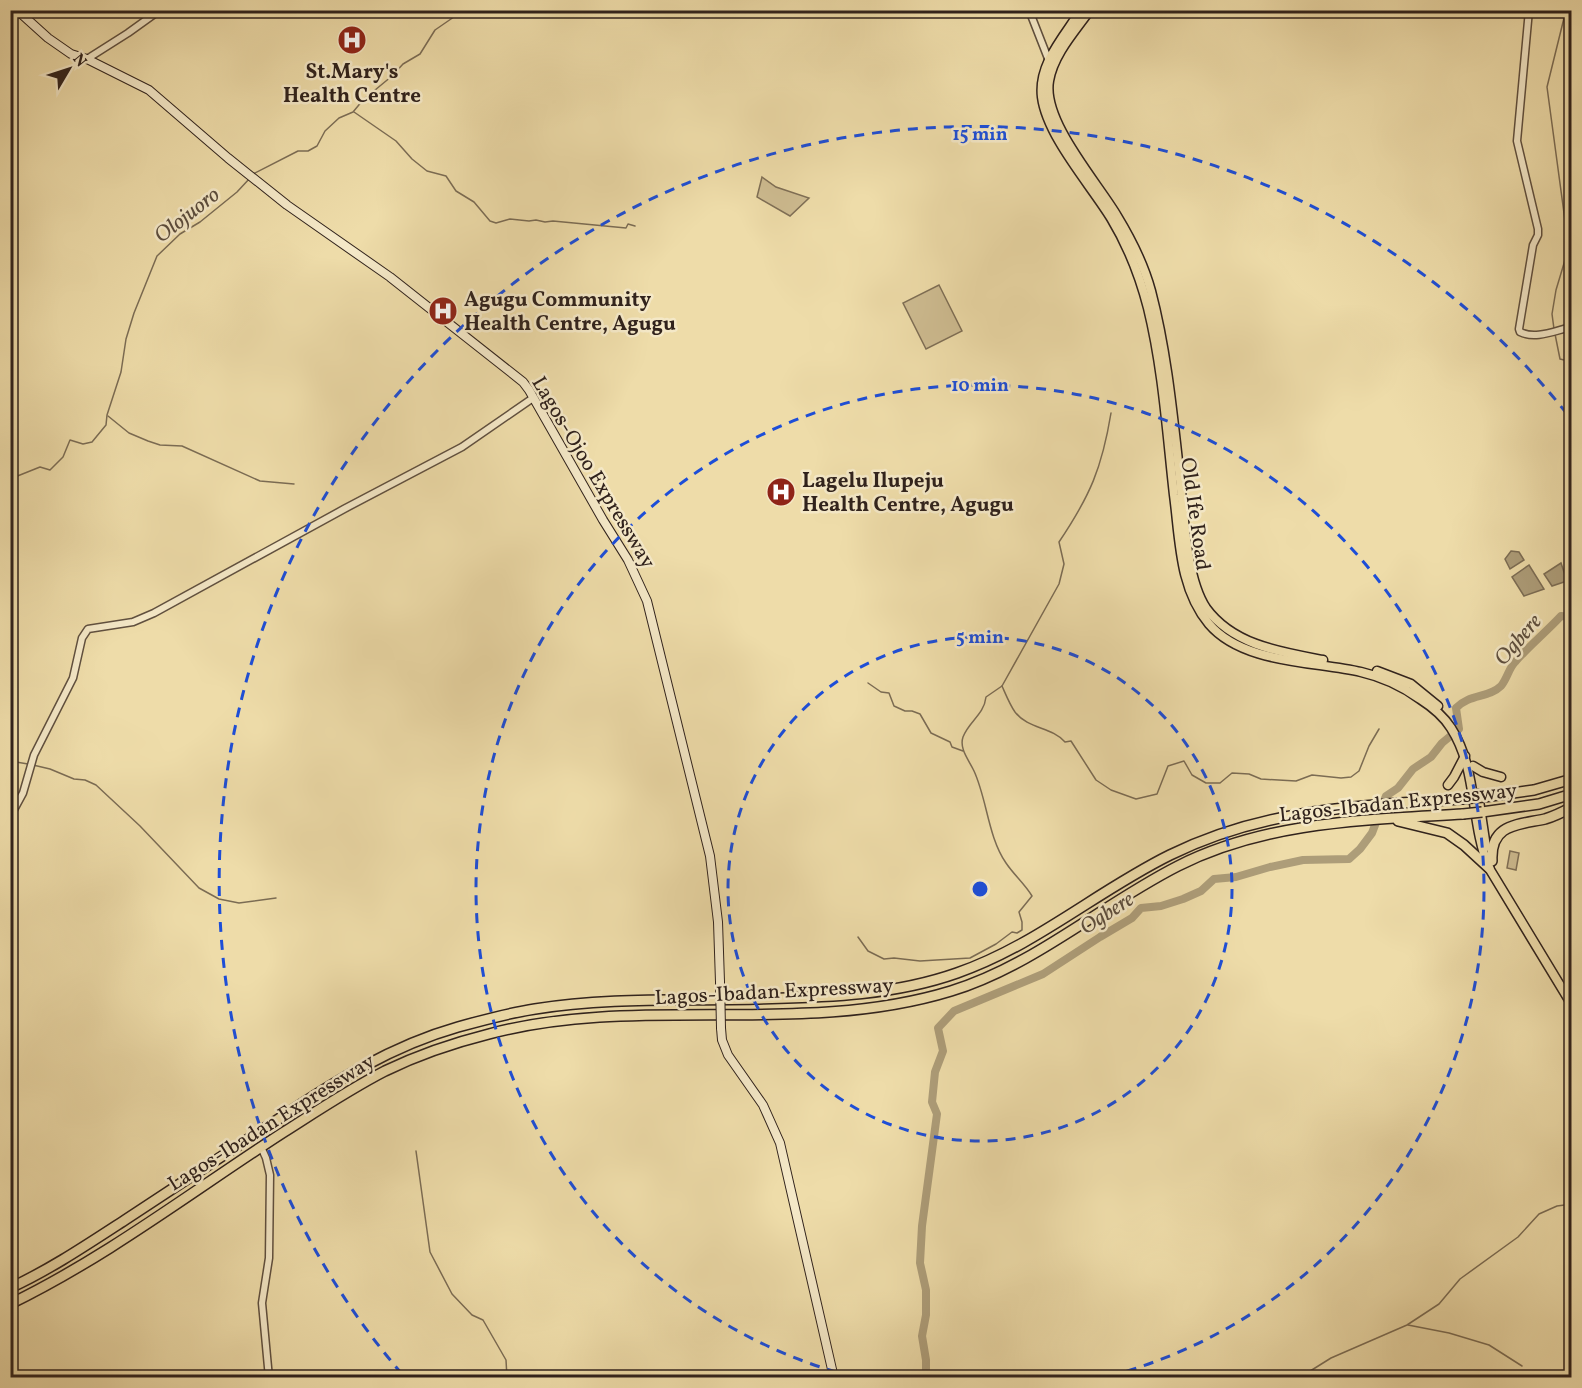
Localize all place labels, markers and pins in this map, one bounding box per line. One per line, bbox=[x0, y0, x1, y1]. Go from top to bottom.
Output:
hospital icon: St.Mary's Health Centre bbox=[336, 24, 368, 56]
place label: St.Mary's Health Centre bbox=[283, 58, 421, 111]
place label: Agugu Community Health Centre, Agugu bbox=[464, 286, 676, 339]
hospital icon: Agugu Community Health Centre, Agugu bbox=[427, 295, 459, 327]
place label: Lagelu Ilupeju Health Centre, Agugu bbox=[802, 467, 1014, 520]
hospital icon: Lagelu Ilupeju Health Centre, Agugu bbox=[765, 476, 797, 508]
centre of rings bbox=[970, 879, 990, 899]

